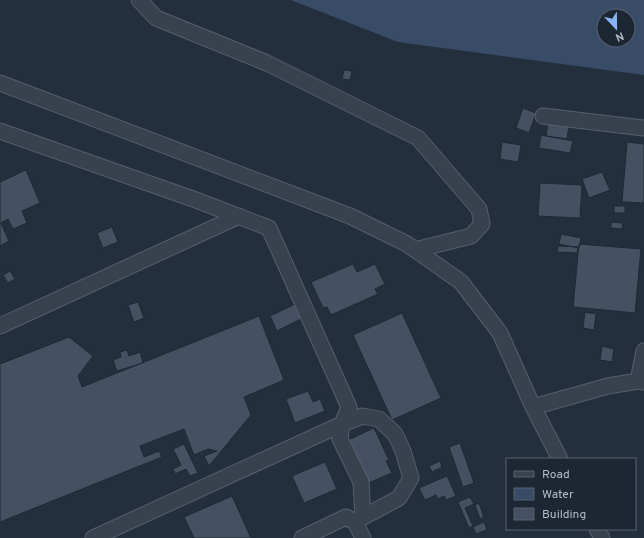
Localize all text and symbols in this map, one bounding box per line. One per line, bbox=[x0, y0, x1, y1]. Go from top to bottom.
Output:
north arrow bbox=[596, 8, 636, 48]
text: N bbox=[613, 28, 626, 44]
legend bbox=[506, 458, 636, 530]
text: Road bbox=[542, 467, 570, 483]
text: Water bbox=[542, 487, 574, 503]
text: Building bbox=[542, 507, 586, 523]

